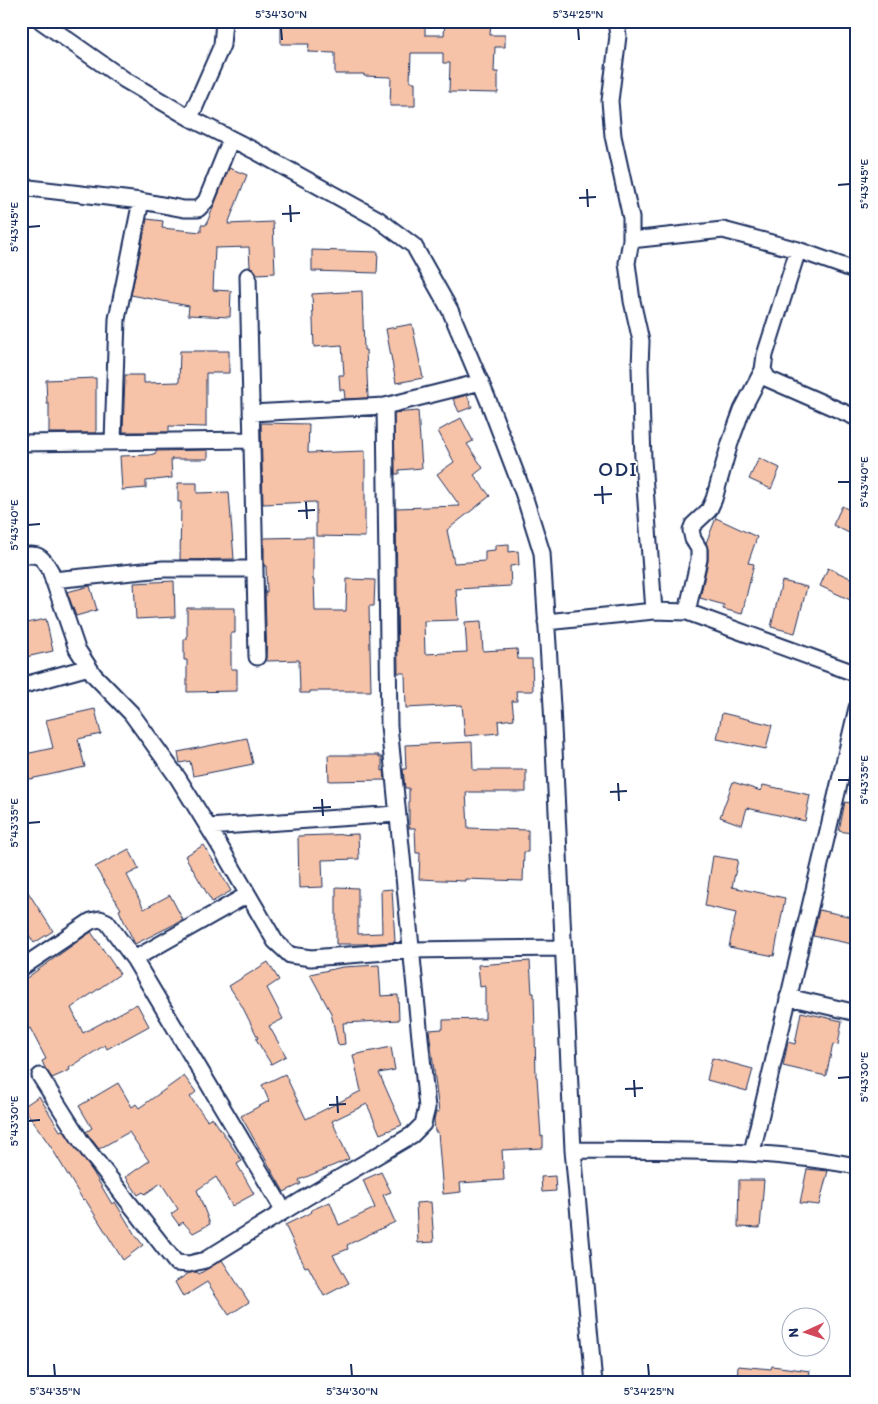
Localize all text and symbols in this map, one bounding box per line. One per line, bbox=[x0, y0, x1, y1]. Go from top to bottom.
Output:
text: 5°34'30"N bbox=[255, 7, 307, 21]
text: 5°34'25"N bbox=[553, 7, 603, 21]
text: 5°43'45"E bbox=[857, 158, 871, 209]
text: 5°43'45"E bbox=[7, 201, 21, 252]
district label: ODI bbox=[598, 456, 638, 481]
text: 5°43'40"E bbox=[857, 456, 871, 508]
text: 5°43'40"E bbox=[7, 499, 21, 551]
text: 5°43'35"E bbox=[857, 755, 871, 805]
text: 5°43'35"E bbox=[7, 798, 21, 848]
text: 5°43'30"E bbox=[857, 1051, 871, 1102]
text: 5°43'30"E bbox=[7, 1095, 21, 1146]
north arrow bbox=[780, 1306, 830, 1356]
text: N bbox=[785, 1327, 802, 1338]
text: 5°34'35"N bbox=[29, 1384, 81, 1398]
text: 5°34'30"N bbox=[326, 1384, 378, 1398]
text: 5°34'25"N bbox=[624, 1384, 674, 1398]

